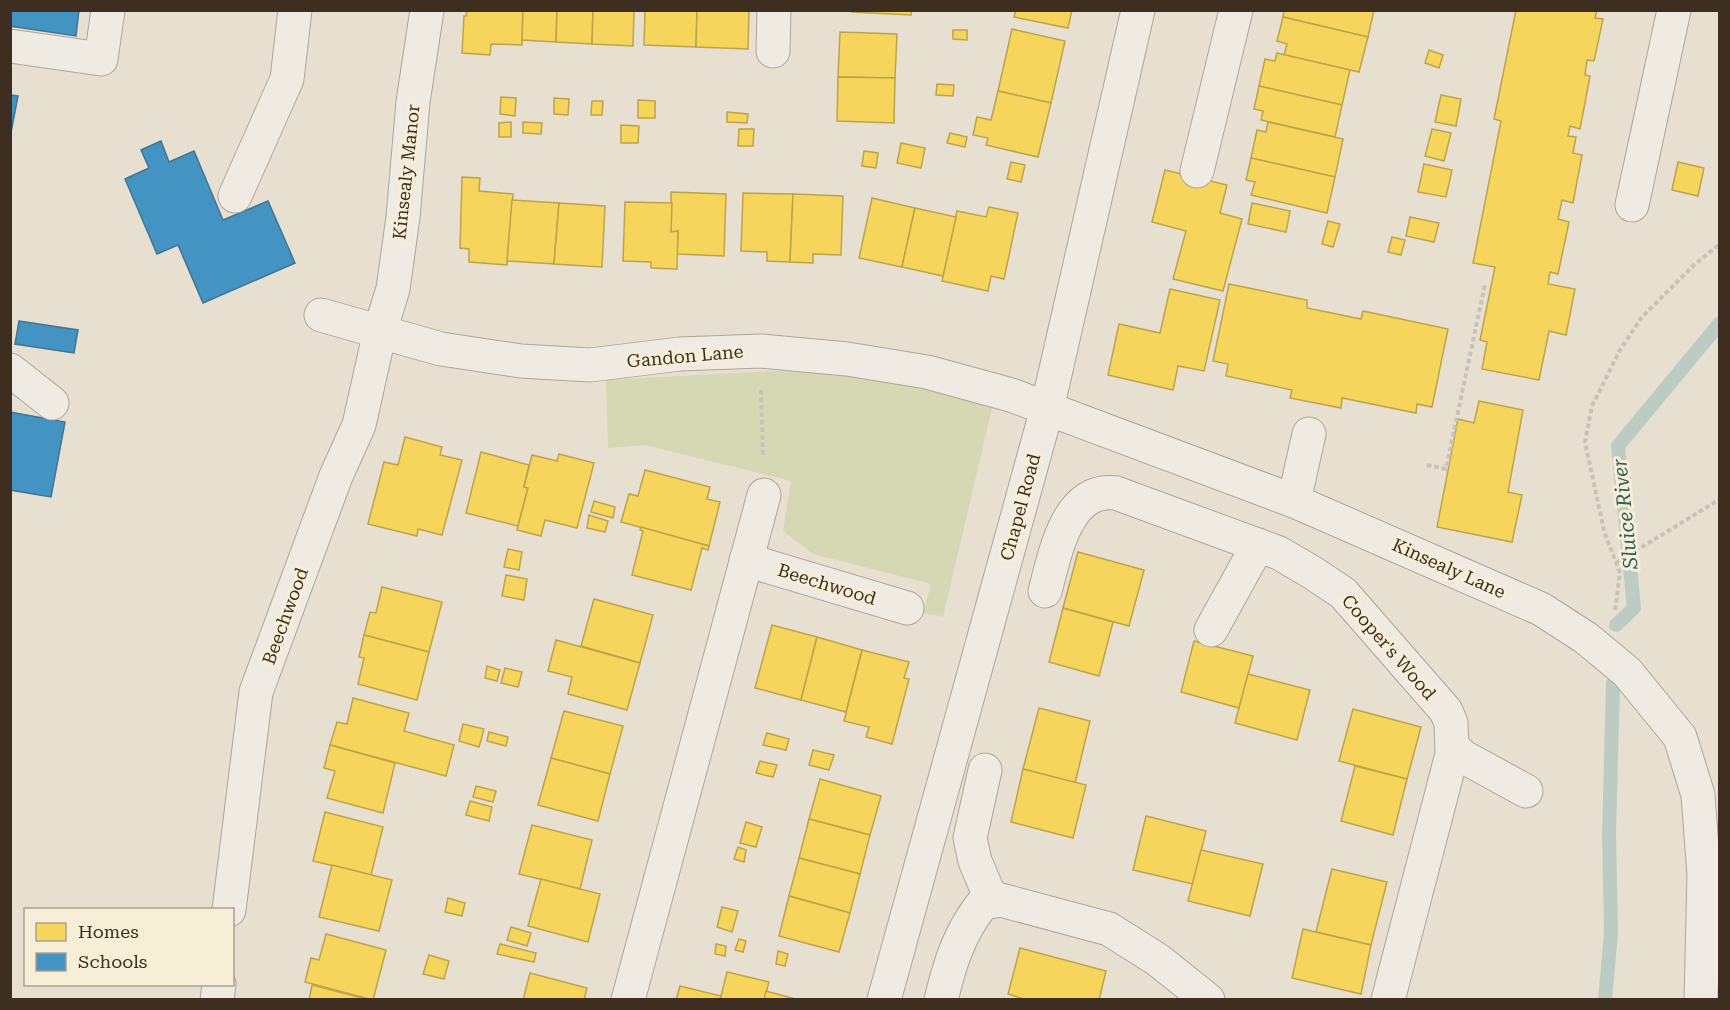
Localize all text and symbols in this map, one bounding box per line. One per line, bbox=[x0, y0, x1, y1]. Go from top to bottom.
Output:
street label: Kinsealy Manor bbox=[388, 103, 424, 241]
street label: Gandon Lane bbox=[626, 340, 744, 372]
street label: Chapel Road bbox=[996, 451, 1045, 563]
water label: Sluice River bbox=[1607, 457, 1643, 572]
street label: Kinsealy Lane bbox=[1389, 534, 1509, 602]
street label: Beechwood bbox=[775, 559, 879, 609]
street label: Beechwood bbox=[258, 564, 312, 667]
street label: Cooper's Wood bbox=[1338, 590, 1441, 704]
legend bbox=[24, 908, 234, 986]
text: Homes bbox=[78, 921, 139, 942]
text: Schools bbox=[78, 951, 147, 972]

